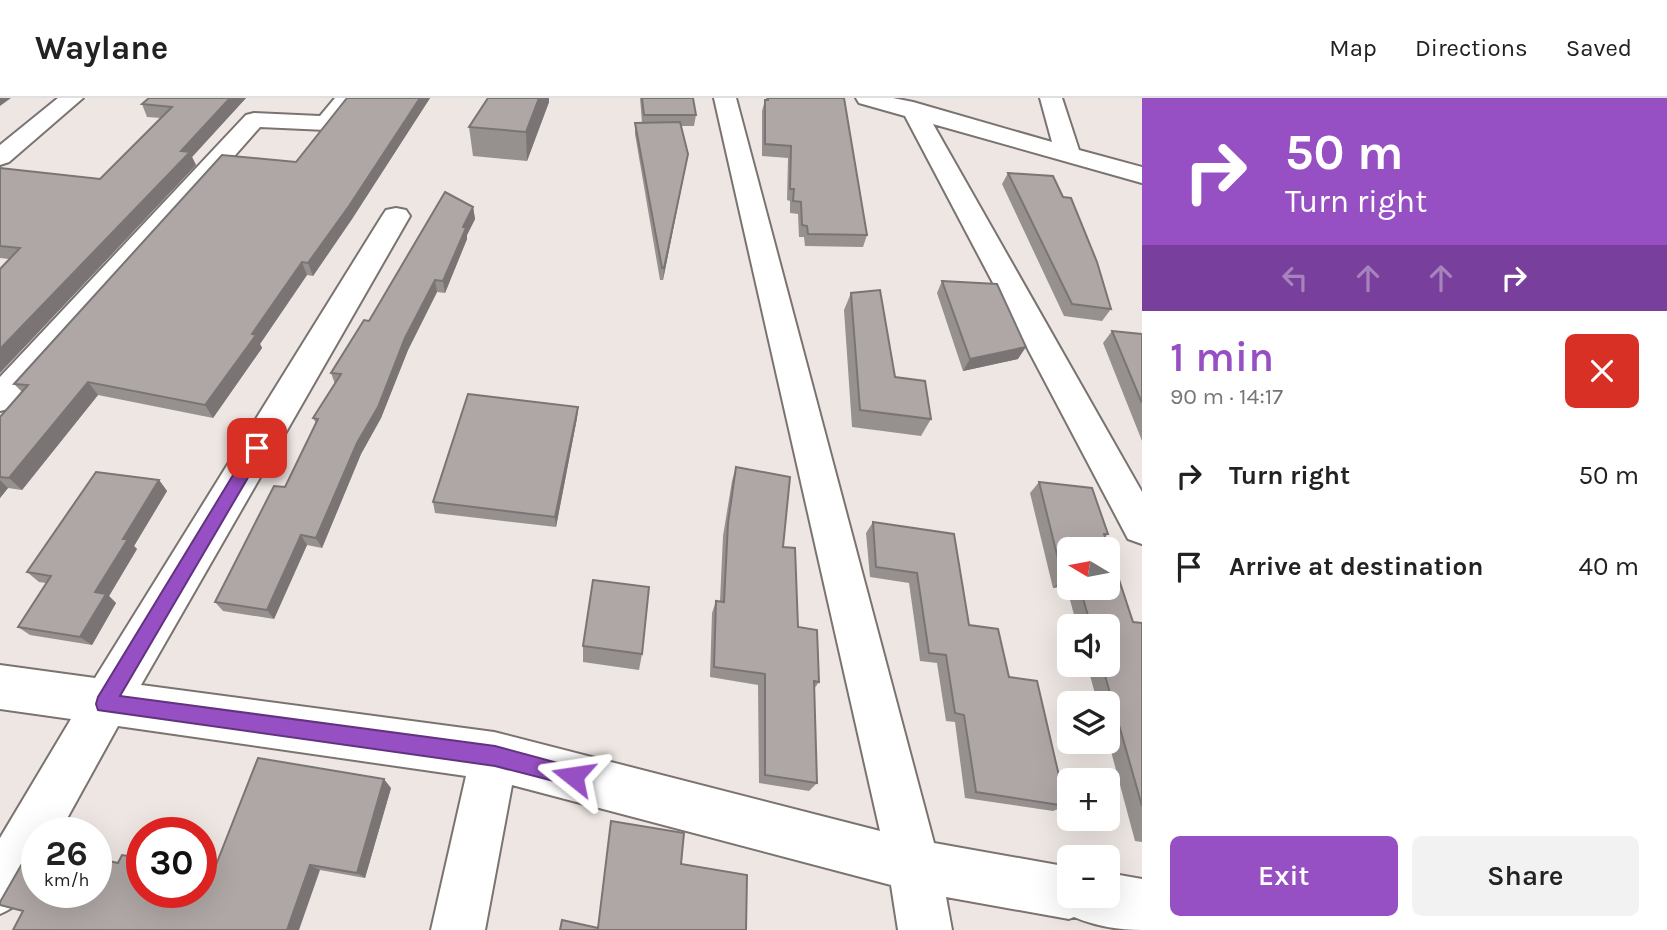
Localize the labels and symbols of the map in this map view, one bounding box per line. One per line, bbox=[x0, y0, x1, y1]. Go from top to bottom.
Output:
pin bbox=[227, 418, 287, 478]
north arrow bbox=[1057, 537, 1120, 600]
position arrow bbox=[536, 739, 610, 813]
speed limit sign: 30 bbox=[126, 817, 217, 908]

